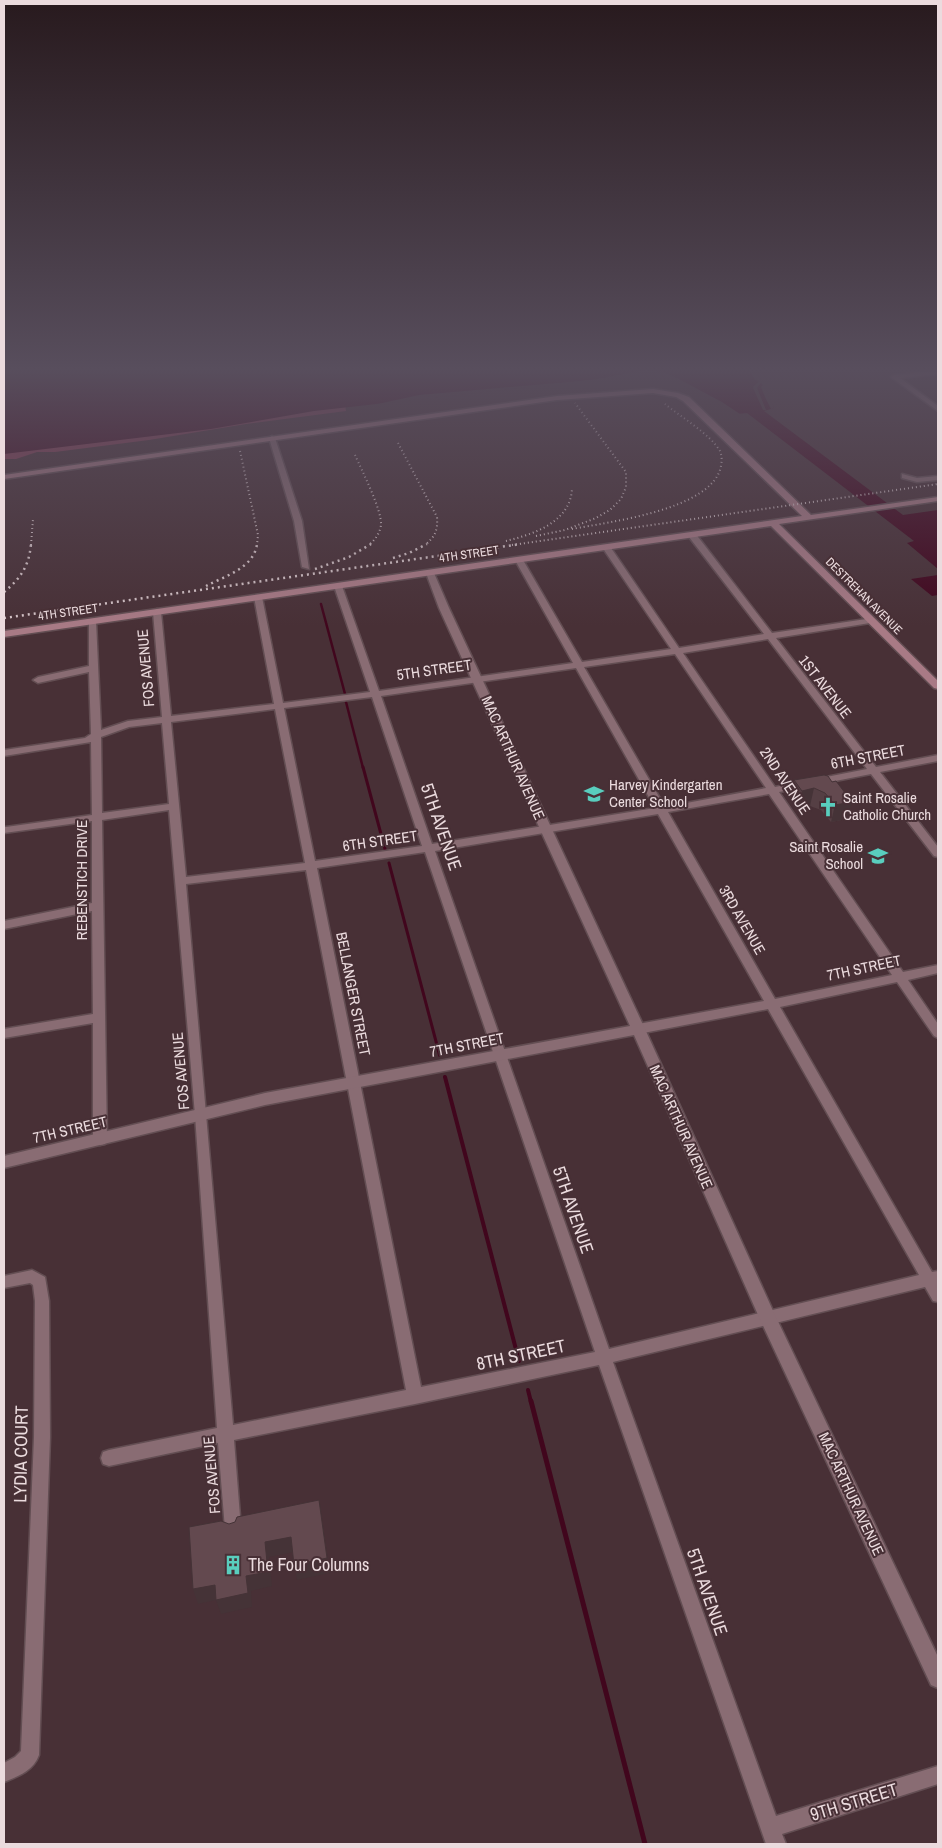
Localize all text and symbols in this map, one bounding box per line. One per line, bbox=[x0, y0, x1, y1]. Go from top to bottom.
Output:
street label: 4TH STREET bbox=[438, 542, 500, 566]
street label: DESTREHAN AVENUE bbox=[822, 554, 906, 638]
street label: 4TH STREET bbox=[37, 600, 99, 624]
street label: FOS AVENUE bbox=[132, 628, 159, 708]
street label: 1ST AVENUE bbox=[794, 651, 857, 723]
street label: 5TH STREET bbox=[395, 654, 473, 685]
street label: MAC ARTHUR AVENUE bbox=[477, 693, 550, 823]
street label: 6TH STREET bbox=[829, 739, 907, 774]
street label: 2ND AVENUE bbox=[755, 743, 816, 819]
place label: Harvey Kindergarten Center School bbox=[609, 774, 723, 812]
street label: 5TH AVENUE bbox=[415, 780, 468, 874]
school or university icon: Harvey Kindergarten Center School bbox=[583, 783, 605, 805]
place label: Saint Rosalie Catholic Church bbox=[843, 787, 931, 825]
church icon: Saint Rosalie Catholic Church bbox=[817, 796, 839, 818]
street label: REBENSTICH DRIVE bbox=[71, 820, 92, 940]
street label: 6TH STREET bbox=[341, 825, 419, 856]
place label: Saint Rosalie School bbox=[789, 836, 863, 874]
school or university icon: Saint Rosalie School bbox=[867, 845, 889, 867]
street label: 3RD AVENUE bbox=[714, 881, 771, 958]
street label: BELLANGER STREET bbox=[331, 930, 376, 1058]
street label: 7TH STREET bbox=[825, 949, 903, 986]
street label: 7TH STREET bbox=[428, 1027, 506, 1062]
street label: FOS AVENUE bbox=[167, 1031, 194, 1111]
street label: MAC ARTHUR AVENUE bbox=[645, 1062, 718, 1192]
street label: 7TH STREET bbox=[31, 1111, 109, 1148]
street label: 5TH AVENUE bbox=[547, 1163, 600, 1257]
street label: 8TH STREET bbox=[474, 1333, 568, 1376]
street label: LYDIA COURT bbox=[7, 1405, 34, 1503]
street label: MAC ARTHUR AVENUE bbox=[814, 1429, 889, 1559]
street label: FOS AVENUE bbox=[198, 1435, 225, 1515]
street label: 5TH AVENUE bbox=[681, 1545, 734, 1639]
place label: The Four Columns bbox=[248, 1552, 370, 1577]
building icon: The Four Columns bbox=[222, 1554, 244, 1576]
street label: 9TH STREET bbox=[807, 1776, 901, 1827]

